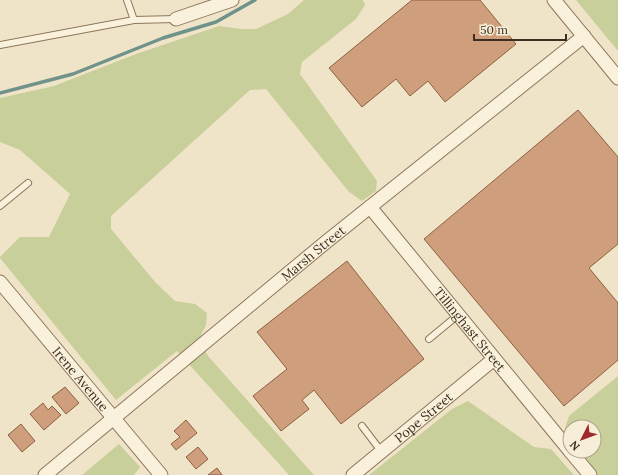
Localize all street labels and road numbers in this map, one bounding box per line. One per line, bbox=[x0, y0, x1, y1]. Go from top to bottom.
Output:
street label: Marsh Street bbox=[277, 222, 349, 284]
street label: Tillinghast Street bbox=[431, 284, 510, 375]
street label: Irene Avenue bbox=[49, 343, 113, 415]
street label: Pope Street bbox=[391, 388, 456, 446]

